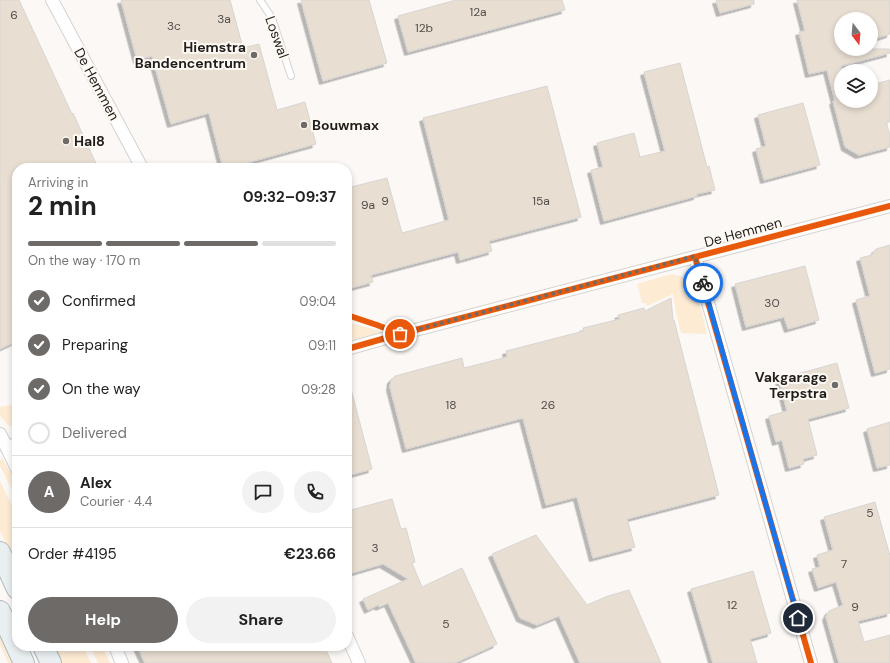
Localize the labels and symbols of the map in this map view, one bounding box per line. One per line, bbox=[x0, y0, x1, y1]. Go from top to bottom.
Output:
house number: 12a bbox=[469, 4, 487, 20]
house number: 6 bbox=[10, 7, 18, 23]
house number: 3a bbox=[217, 11, 231, 27]
north arrow bbox=[834, 12, 878, 56]
street label: Loswal bbox=[261, 14, 293, 60]
house number: 3c bbox=[167, 18, 181, 34]
house number: 12b bbox=[415, 20, 433, 36]
place label: Hiemstra Bandencentrum bbox=[135, 38, 246, 72]
street label: De Hemmen bbox=[70, 45, 124, 123]
marker: Hiemstra Bandencentrum bbox=[249, 50, 259, 60]
place label: Bouwmax bbox=[312, 116, 379, 134]
marker: Bouwmax bbox=[299, 120, 309, 130]
place label: Hal8 bbox=[74, 132, 105, 150]
marker: Hal8 bbox=[61, 136, 71, 146]
house number: 9 bbox=[381, 193, 389, 209]
house number: 15a bbox=[532, 193, 550, 209]
house number: 9a bbox=[361, 197, 375, 213]
street label: De Hemmen bbox=[702, 213, 784, 251]
courier bbox=[683, 263, 723, 303]
house number: 30 bbox=[764, 295, 780, 311]
pin bbox=[383, 317, 417, 351]
place label: Vakgarage Terpstra bbox=[755, 368, 827, 402]
marker: Vakgarage Terpstra bbox=[830, 380, 840, 390]
house number: 18 bbox=[445, 397, 457, 413]
house number: 26 bbox=[541, 397, 555, 413]
house number: 5 bbox=[866, 505, 874, 521]
house number: 3 bbox=[371, 540, 379, 556]
house number: 7 bbox=[841, 556, 847, 572]
house number: 12 bbox=[727, 597, 737, 613]
house number: 9 bbox=[851, 599, 859, 615]
pin bbox=[781, 601, 815, 635]
house number: 5 bbox=[442, 616, 450, 632]

